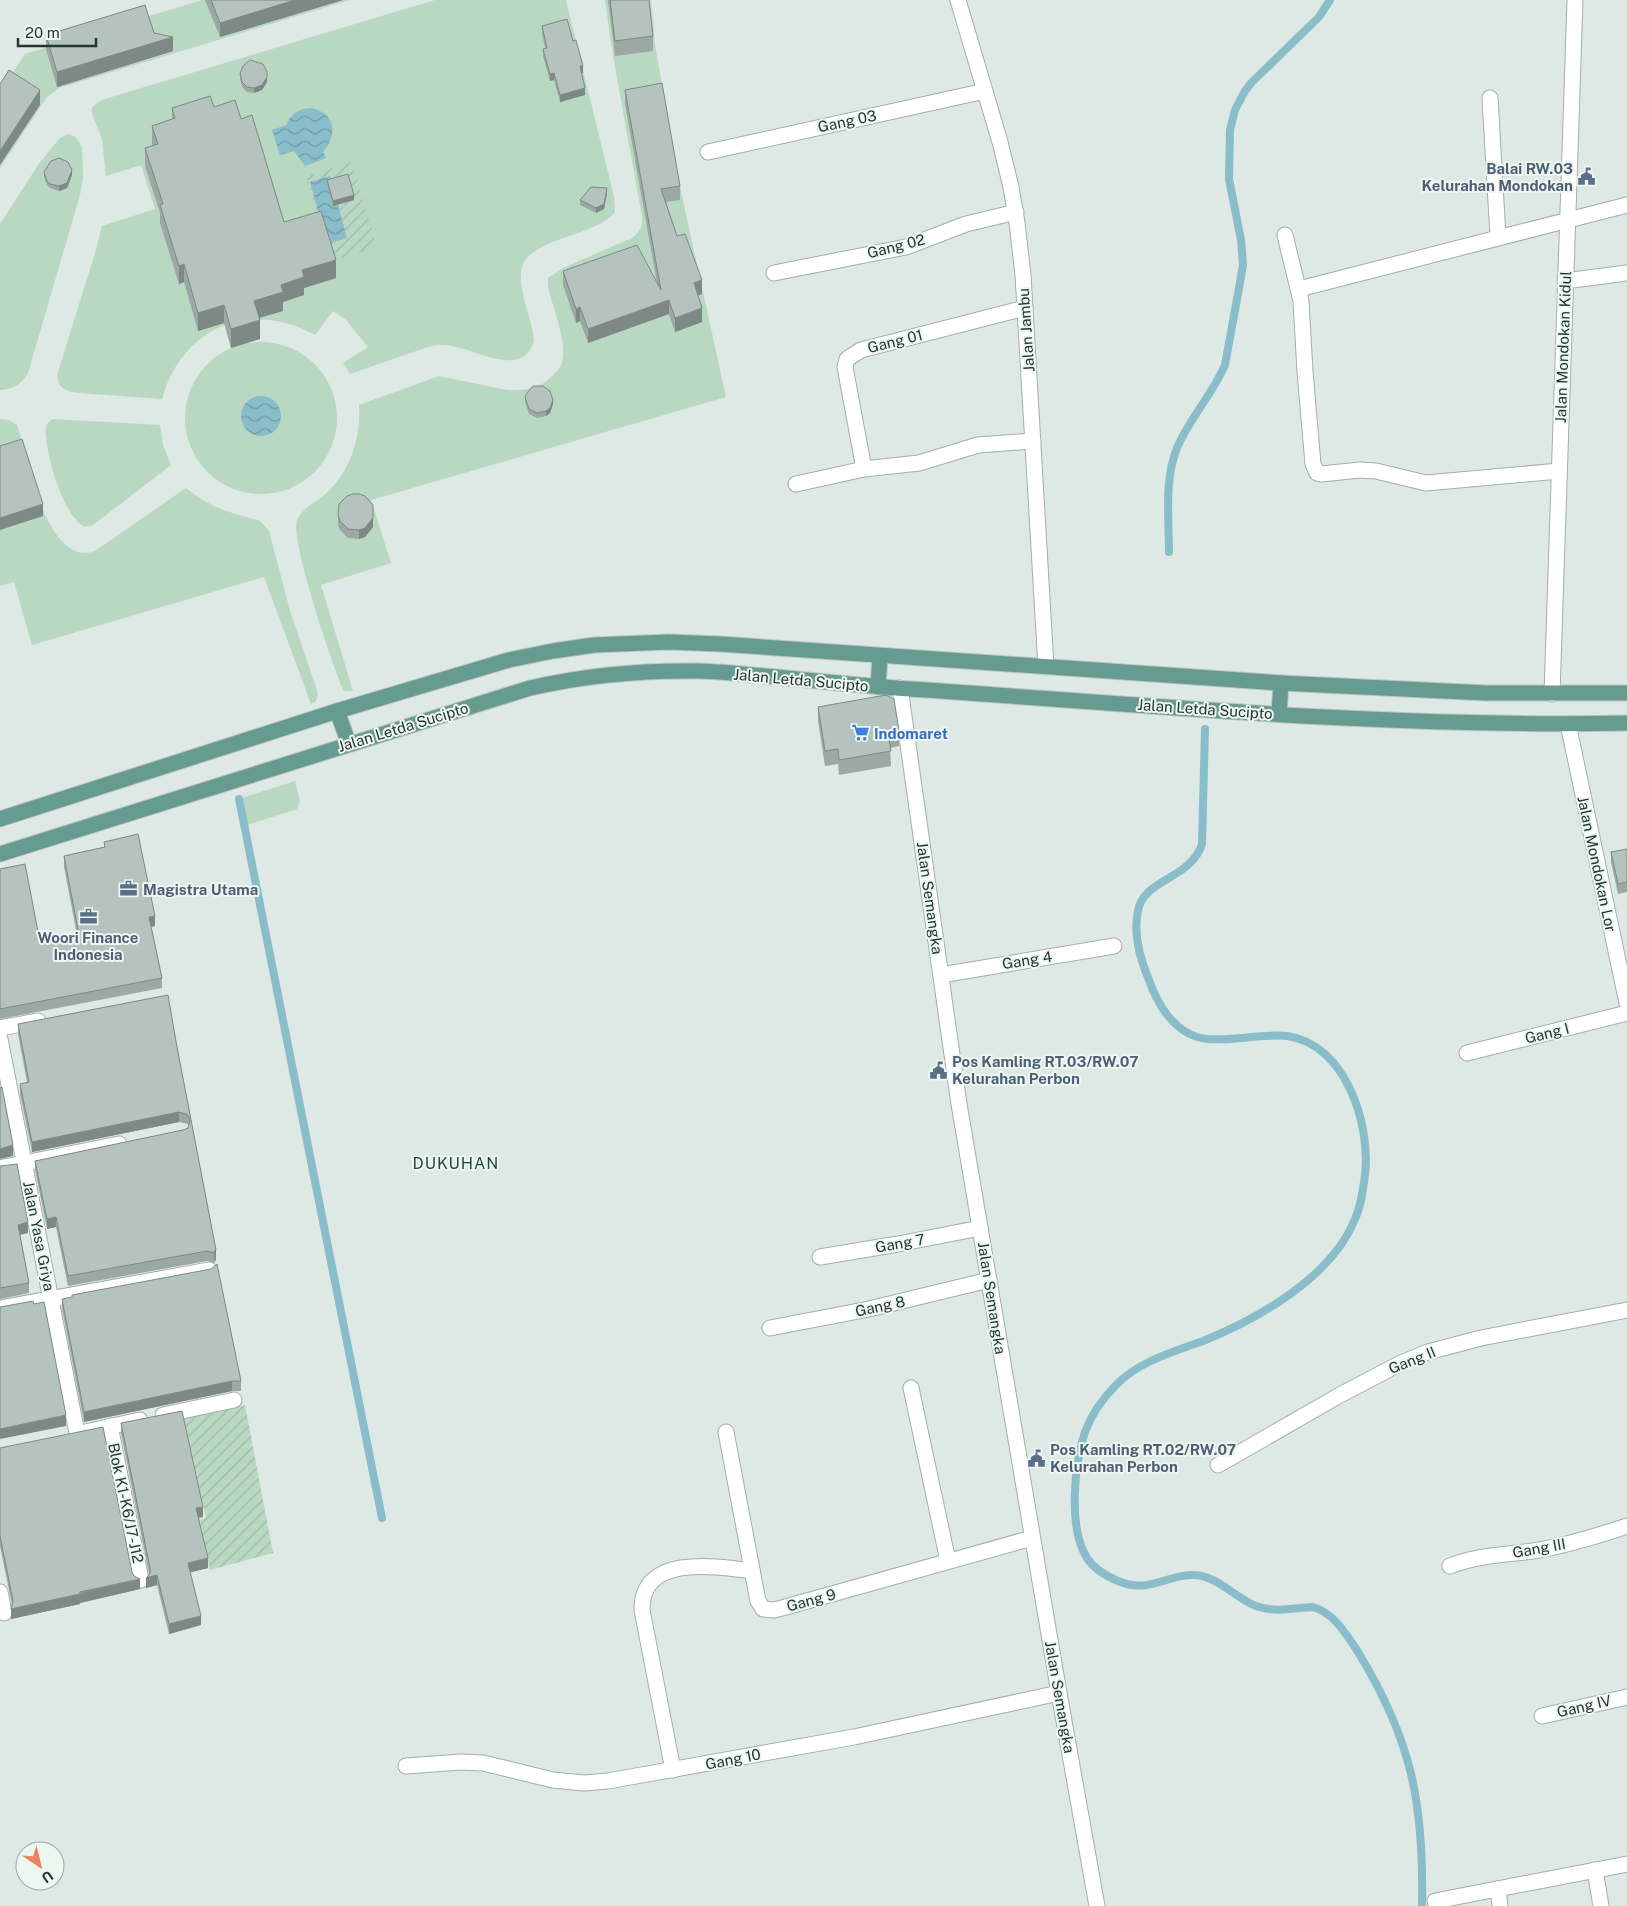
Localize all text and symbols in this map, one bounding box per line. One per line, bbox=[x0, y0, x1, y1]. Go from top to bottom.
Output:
scale bar bbox=[18, 15, 95, 47]
text: 20 m bbox=[25, 24, 60, 41]
street label: Gang 03 bbox=[816, 107, 878, 135]
place label: Balai RW.03 Kelurahan Mondokan bbox=[1421, 160, 1573, 194]
public building icon: Balai RW.03 Kelurahan Mondokan bbox=[1577, 167, 1597, 187]
street label: Gang 02 bbox=[865, 231, 927, 261]
street label: Jalan Mondokan Kidul bbox=[1552, 271, 1574, 423]
street label: Jalan Jambu bbox=[1015, 288, 1037, 372]
street label: Gang 01 bbox=[866, 326, 924, 356]
street label: Jalan Letda Sucipto bbox=[733, 666, 869, 694]
street label: Jalan Letda Sucipto bbox=[1137, 696, 1273, 722]
street label: Jalan Letda Sucipto bbox=[336, 699, 470, 755]
supermarket icon: Indomaret bbox=[850, 723, 870, 743]
place label: Indomaret bbox=[874, 725, 948, 742]
street label: Jalan Mondokan Lor bbox=[1574, 795, 1620, 934]
street label: Jalan Semangka bbox=[914, 841, 946, 955]
office icon: Magistra Utama bbox=[119, 879, 139, 899]
place label: Magistra Utama bbox=[143, 881, 258, 898]
office icon: Woori Finance Indonesia bbox=[78, 906, 98, 926]
place label: Woori Finance Indonesia bbox=[38, 929, 138, 963]
street label: Gang 4 bbox=[1001, 948, 1053, 972]
street label: Gang I bbox=[1523, 1019, 1571, 1047]
place label: Pos Kamling RT.03/RW.07 Kelurahan Perbon bbox=[952, 1053, 1139, 1087]
public building icon: Pos Kamling RT.03/RW.07 Kelurahan Perbon bbox=[928, 1060, 948, 1080]
district label: DUKUHAN bbox=[413, 1154, 499, 1173]
street label: Jalan Yasa Griya bbox=[20, 1179, 58, 1293]
street label: Gang 7 bbox=[874, 1230, 926, 1256]
street label: Jalan Semangka bbox=[975, 1241, 1009, 1355]
street label: Gang 8 bbox=[853, 1292, 907, 1320]
street label: Gang II bbox=[1386, 1343, 1438, 1377]
street label: Blok K1-K6/J7-J12 bbox=[105, 1441, 147, 1565]
place label: Pos Kamling RT.02/RW.07 Kelurahan Perbon bbox=[1050, 1441, 1236, 1475]
public building icon: Pos Kamling RT.02/RW.07 Kelurahan Perbon bbox=[1026, 1448, 1046, 1468]
street label: Gang III bbox=[1511, 1535, 1567, 1561]
street label: Gang 9 bbox=[785, 1585, 837, 1615]
street label: Jalan Semangka bbox=[1042, 1640, 1078, 1754]
street label: Gang IV bbox=[1555, 1692, 1613, 1720]
street label: Gang 10 bbox=[704, 1745, 762, 1773]
north arrow bbox=[15, 1841, 65, 1891]
text: U bbox=[39, 1867, 56, 1886]

